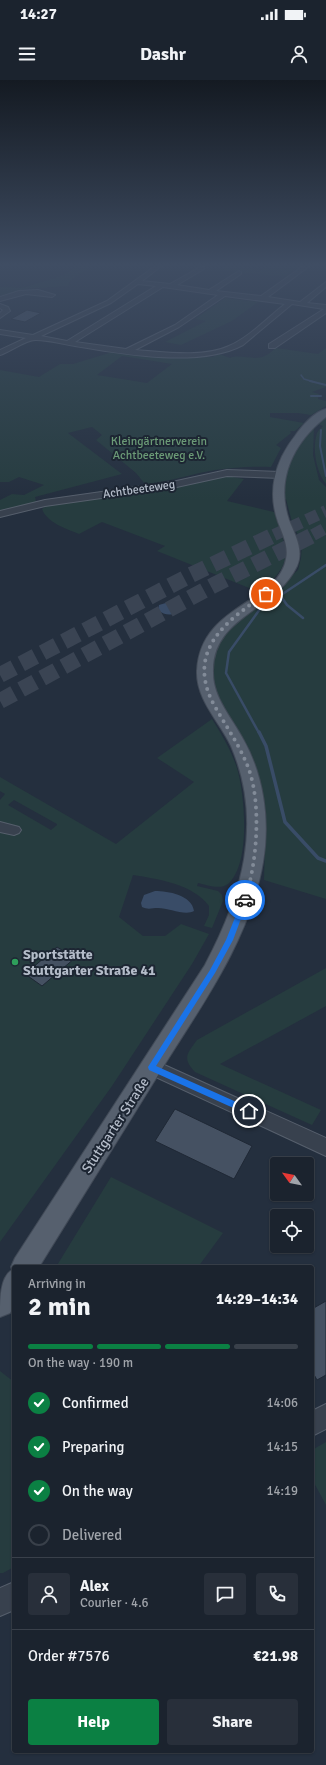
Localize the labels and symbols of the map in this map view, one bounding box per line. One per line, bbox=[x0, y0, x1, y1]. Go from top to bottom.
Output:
park label: Kleingärtnerverein Achtbeeteweg e.V. bbox=[111, 434, 207, 463]
street label: Achtbeeteweg bbox=[102, 477, 176, 502]
pin bbox=[249, 577, 283, 611]
courier bbox=[225, 880, 265, 920]
place label: Sportstätte Stuttgarter Straße 41 bbox=[23, 946, 156, 979]
marker: Sportstätte Stuttgarter Straße 41 bbox=[10, 957, 20, 967]
street label: Stuttgarter Straße bbox=[78, 1074, 153, 1176]
pin bbox=[232, 1094, 266, 1128]
north arrow bbox=[270, 1157, 314, 1201]

